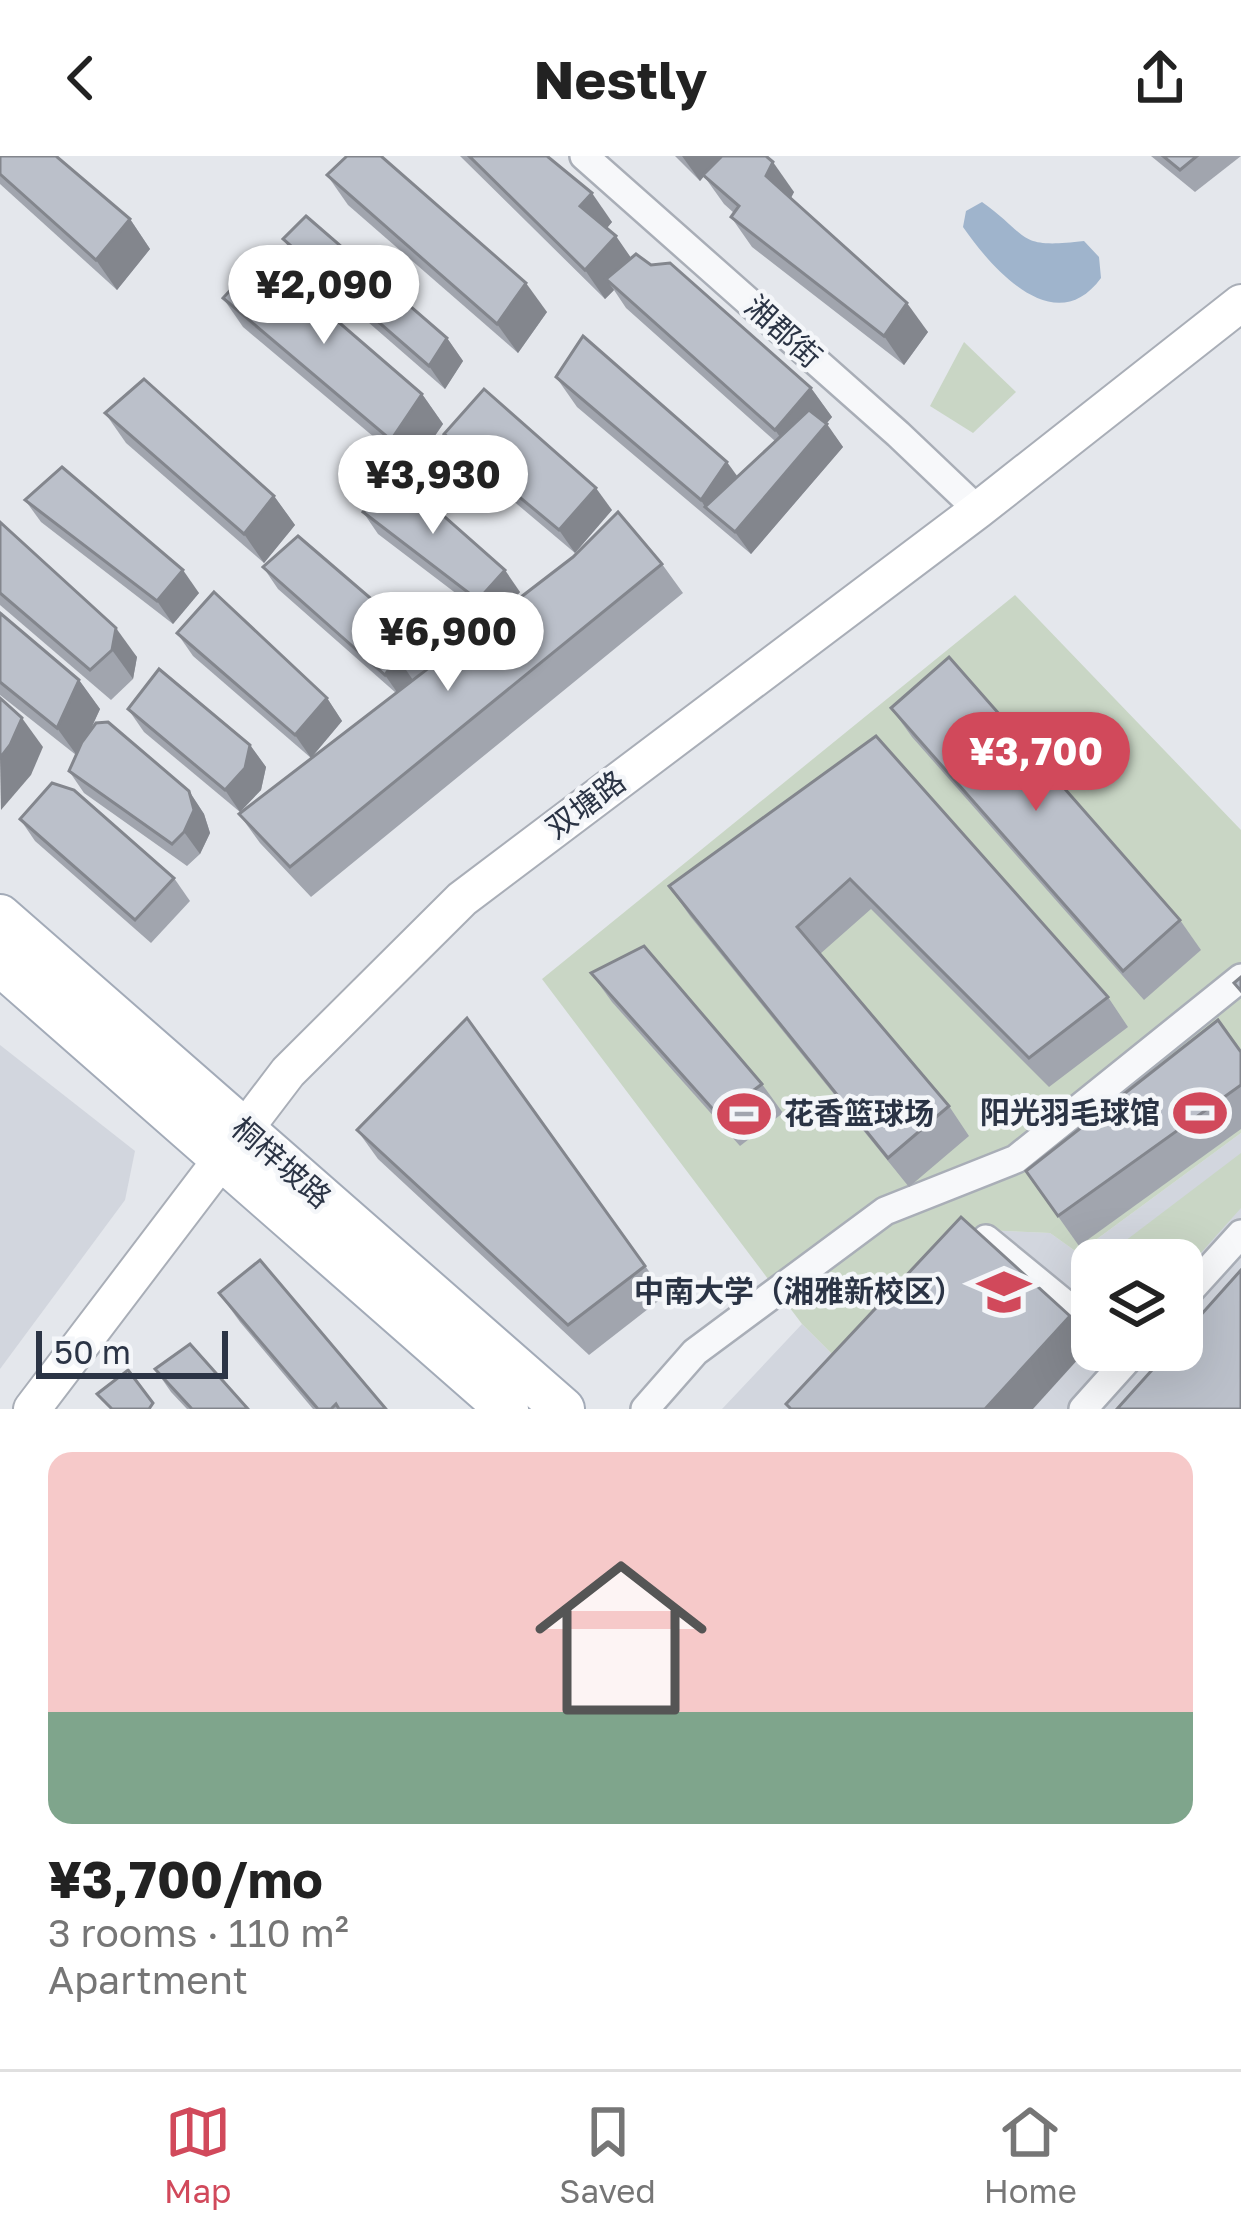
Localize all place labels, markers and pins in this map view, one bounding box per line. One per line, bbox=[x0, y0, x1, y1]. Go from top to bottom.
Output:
pin: ¥2,090 bbox=[226, 245, 422, 347]
pin: ¥3,930 bbox=[335, 435, 531, 537]
pin: ¥6,900 bbox=[350, 592, 546, 694]
pin: ¥3,700 bbox=[938, 712, 1134, 814]
sports icon: 阳光羽毛球馆 bbox=[1171, 1084, 1229, 1142]
sports icon: 花香篮球场 bbox=[715, 1085, 773, 1143]
place label: 阳光羽毛球馆 bbox=[980, 1094, 1160, 1130]
place label: 花香篮球场 bbox=[784, 1095, 934, 1131]
school or university icon: 中南大学（湘雅新校区） bbox=[975, 1263, 1033, 1321]
place label: 中南大学（湘雅新校区） bbox=[634, 1273, 964, 1309]

